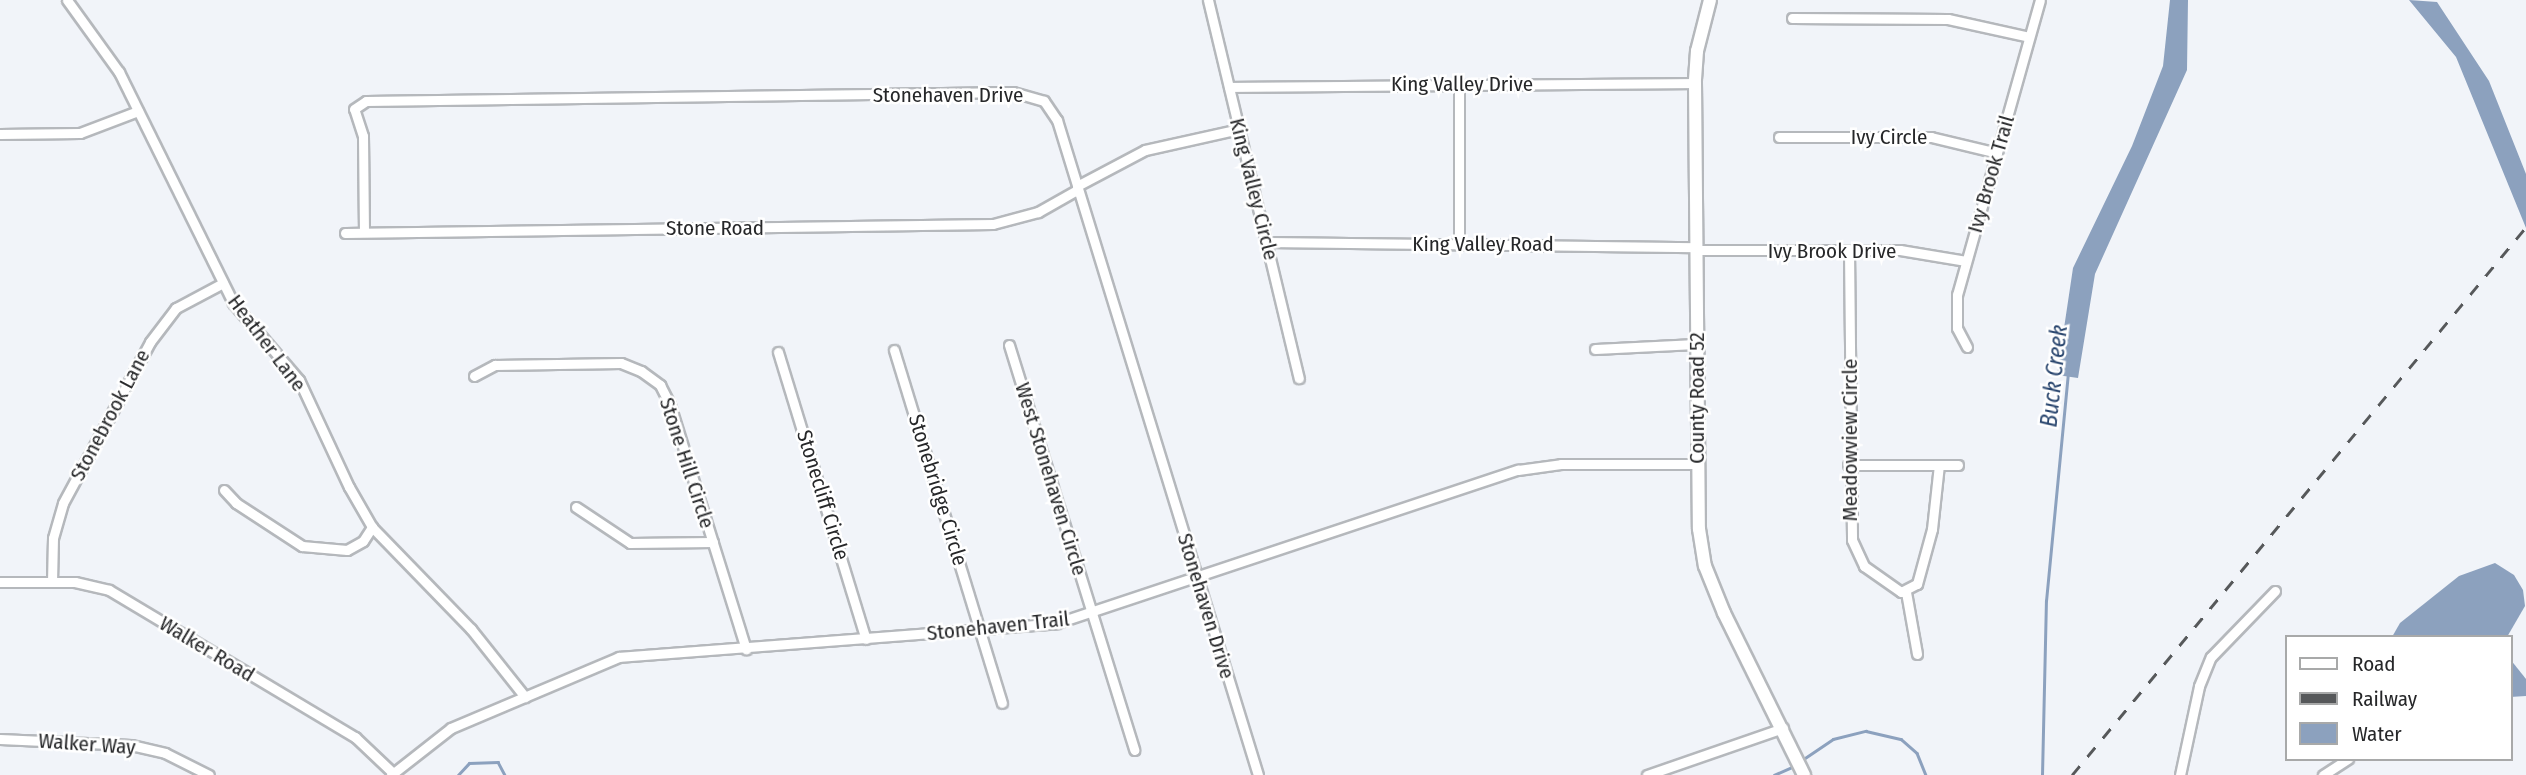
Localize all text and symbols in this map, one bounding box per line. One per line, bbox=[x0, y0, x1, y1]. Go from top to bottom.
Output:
street label: King Valley Drive bbox=[1391, 71, 1533, 97]
street label: Stonehaven Drive bbox=[873, 82, 1023, 108]
street label: Ivy Brook Trail bbox=[1962, 112, 2020, 236]
street label: King Valley Circle bbox=[1224, 115, 1284, 263]
street label: Ivy Circle bbox=[1851, 124, 1927, 150]
street label: Stone Road bbox=[666, 215, 764, 241]
street label: King Valley Road bbox=[1412, 231, 1554, 257]
street label: Ivy Brook Drive bbox=[1768, 238, 1896, 264]
street label: Heather Lane bbox=[222, 290, 312, 396]
water label: Buck Creek bbox=[2035, 323, 2073, 429]
street label: County Road 52 bbox=[1684, 332, 1710, 464]
street label: Stonebrook Lane bbox=[65, 345, 155, 485]
street label: Meadowview Circle bbox=[1837, 359, 1863, 521]
street label: West Stonehaven Circle bbox=[1010, 380, 1092, 578]
street label: Stone Hill Circle bbox=[654, 394, 720, 532]
street label: Stonebridge Circle bbox=[903, 411, 973, 569]
street label: Stonecliff Circle bbox=[791, 427, 855, 563]
street label: Stonehaven Drive bbox=[1172, 530, 1240, 682]
street label: Stonehaven Trail bbox=[926, 606, 1070, 646]
street label: Walker Road bbox=[155, 611, 259, 687]
legend bbox=[2284, 635, 2512, 761]
text: Road bbox=[2352, 651, 2396, 677]
text: Railway bbox=[2352, 686, 2417, 712]
text: Water bbox=[2352, 721, 2402, 747]
street label: Walker Way bbox=[38, 728, 136, 760]

